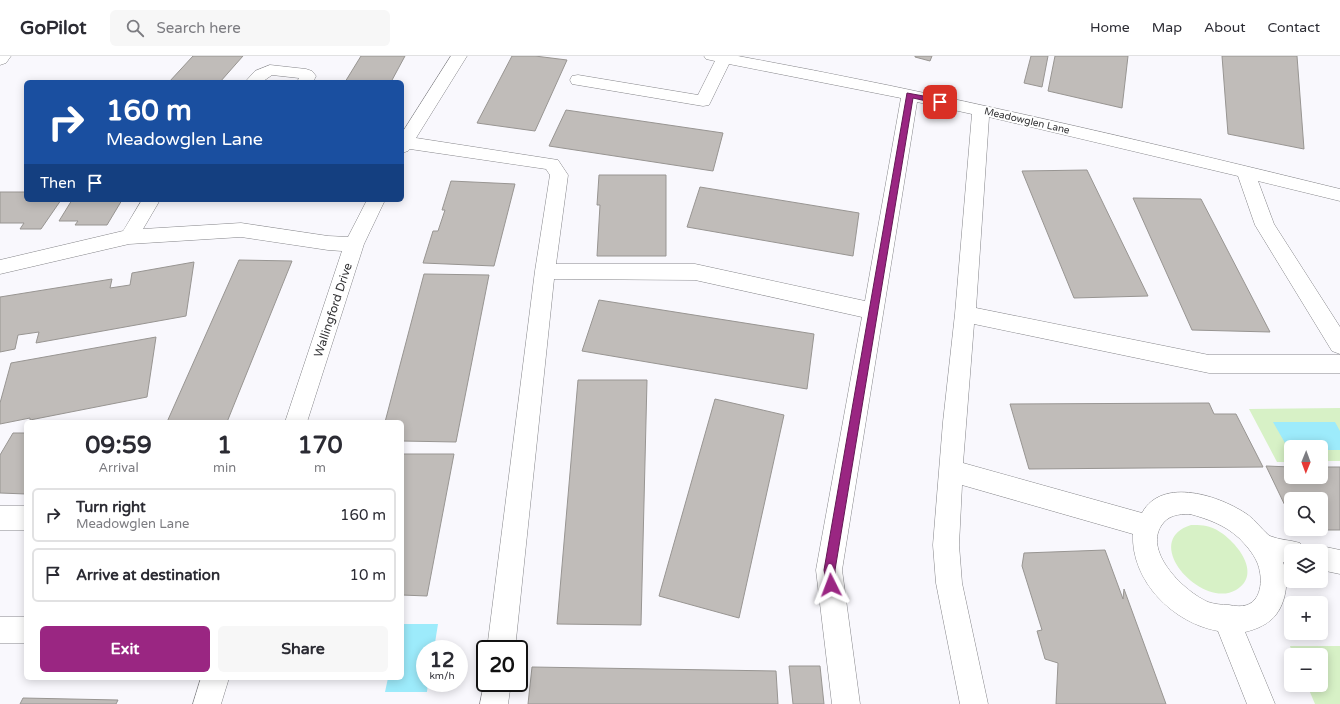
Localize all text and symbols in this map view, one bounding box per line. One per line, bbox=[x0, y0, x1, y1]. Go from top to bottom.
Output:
search box bbox=[110, 10, 390, 46]
text: GoPilot bbox=[20, 17, 86, 39]
icon: search bbox=[124, 17, 146, 39]
text: Search here bbox=[156, 19, 241, 37]
text: Home bbox=[1090, 19, 1130, 36]
text: Map bbox=[1152, 19, 1182, 36]
text: About bbox=[1204, 19, 1246, 36]
text: Contact bbox=[1268, 19, 1320, 36]
pin bbox=[923, 85, 957, 119]
icon: arrive bbox=[929, 91, 951, 113]
text: 160 m bbox=[106, 94, 192, 128]
icon: right bbox=[40, 96, 92, 148]
street label: Meadowglen Lane bbox=[983, 105, 1071, 137]
text: Meadowglen Lane bbox=[106, 128, 263, 150]
icon: arrive bbox=[84, 172, 106, 194]
text: Then bbox=[40, 174, 76, 192]
street label: Wallingford Drive bbox=[311, 261, 355, 359]
text: 09:59 bbox=[85, 431, 152, 460]
text: 1 bbox=[217, 431, 232, 460]
text: 170 bbox=[297, 431, 343, 460]
north arrow bbox=[1284, 440, 1328, 484]
map controls bbox=[1284, 440, 1328, 692]
text: Arrival bbox=[98, 460, 139, 476]
text: min bbox=[213, 460, 236, 476]
text: m bbox=[314, 460, 326, 476]
button: search bbox=[1284, 492, 1328, 536]
text: Turn right bbox=[76, 498, 146, 516]
icon: right bbox=[42, 504, 64, 526]
text: 160 m bbox=[340, 506, 386, 524]
text: Meadowglen Lane bbox=[76, 516, 189, 532]
button: layers bbox=[1284, 544, 1328, 588]
icon: arrive bbox=[42, 564, 64, 586]
position arrow bbox=[810, 564, 852, 606]
text: Arrive at destination bbox=[76, 566, 220, 584]
text: 10 m bbox=[349, 566, 386, 584]
button: + bbox=[1284, 596, 1328, 640]
button: Exit bbox=[40, 626, 210, 672]
button: Share bbox=[218, 626, 388, 672]
speed limit sign: 20 bbox=[476, 640, 528, 692]
button: − bbox=[1284, 648, 1328, 692]
text: 12 bbox=[429, 649, 455, 673]
text: km/h bbox=[429, 670, 455, 682]

